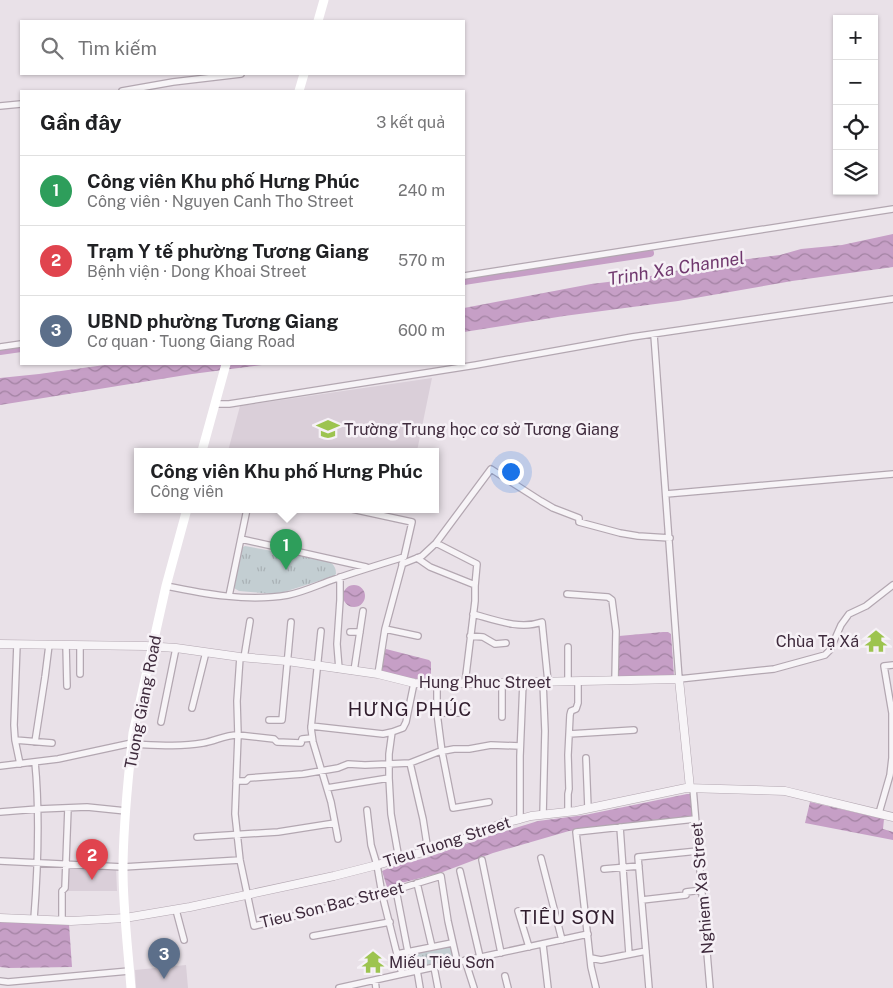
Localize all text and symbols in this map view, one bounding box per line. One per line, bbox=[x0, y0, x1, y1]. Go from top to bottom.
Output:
map controls bbox=[833, 15, 878, 195]
button: + bbox=[833, 15, 878, 60]
search box bbox=[20, 20, 465, 75]
icon: search bbox=[38, 34, 66, 62]
text: Tìm kiếm bbox=[78, 37, 157, 59]
button: − bbox=[833, 60, 878, 105]
button: locate bbox=[833, 105, 878, 150]
text: Gần đây bbox=[40, 110, 122, 135]
text: 3 kết quả bbox=[376, 113, 445, 132]
button: layers bbox=[833, 150, 878, 195]
text: Công viên Khu phố Hưng Phúc bbox=[87, 170, 360, 192]
text: 1 bbox=[53, 181, 59, 200]
text: 240 m bbox=[398, 181, 445, 200]
text: Công viên · Nguyen Canh Tho Street bbox=[87, 192, 354, 211]
text: Trạm Y tế phường Tương Giang bbox=[87, 240, 369, 262]
water label: Trinh Xa Channel bbox=[606, 247, 746, 289]
text: 2 bbox=[51, 251, 61, 270]
text: 570 m bbox=[398, 251, 445, 270]
text: Bệnh viện · Dong Khoai Street bbox=[87, 262, 307, 281]
text: UBND phường Tương Giang bbox=[87, 310, 338, 332]
text: 3 bbox=[51, 321, 61, 340]
text: 600 m bbox=[398, 321, 445, 340]
text: Cơ quan · Tuong Giang Road bbox=[87, 332, 295, 351]
school or university icon: Trường Trung học cơ sở Tương Giang bbox=[315, 416, 341, 442]
place label: Trường Trung học cơ sở Tương Giang bbox=[344, 420, 619, 439]
popup bbox=[134, 448, 439, 513]
your location bbox=[498, 459, 524, 485]
text: Công viên Khu phố Hưng Phúc bbox=[150, 460, 423, 482]
text: Công viên bbox=[150, 482, 224, 501]
pin: 1 bbox=[270, 529, 302, 570]
temple icon: Chùa Tạ Xá bbox=[863, 628, 889, 654]
place label: Chùa Tạ Xá bbox=[776, 632, 859, 651]
street label: Tuong Giang Road bbox=[121, 634, 165, 770]
street label: Hung Phuc Street bbox=[419, 673, 551, 692]
district label: HƯNG PHÚC bbox=[348, 698, 472, 720]
street label: Tieu Tuong Street bbox=[381, 813, 513, 871]
street label: Nghiem Xa Street bbox=[687, 821, 717, 955]
pin: 2 bbox=[76, 839, 108, 880]
street label: Tieu Son Bac Street bbox=[258, 878, 406, 932]
district label: TIÊU SƠN bbox=[520, 906, 616, 928]
pin: 3 bbox=[148, 938, 180, 979]
temple icon: Miếu Tiêu Sơn bbox=[360, 949, 386, 975]
place label: Miếu Tiêu Sơn bbox=[389, 953, 495, 972]

